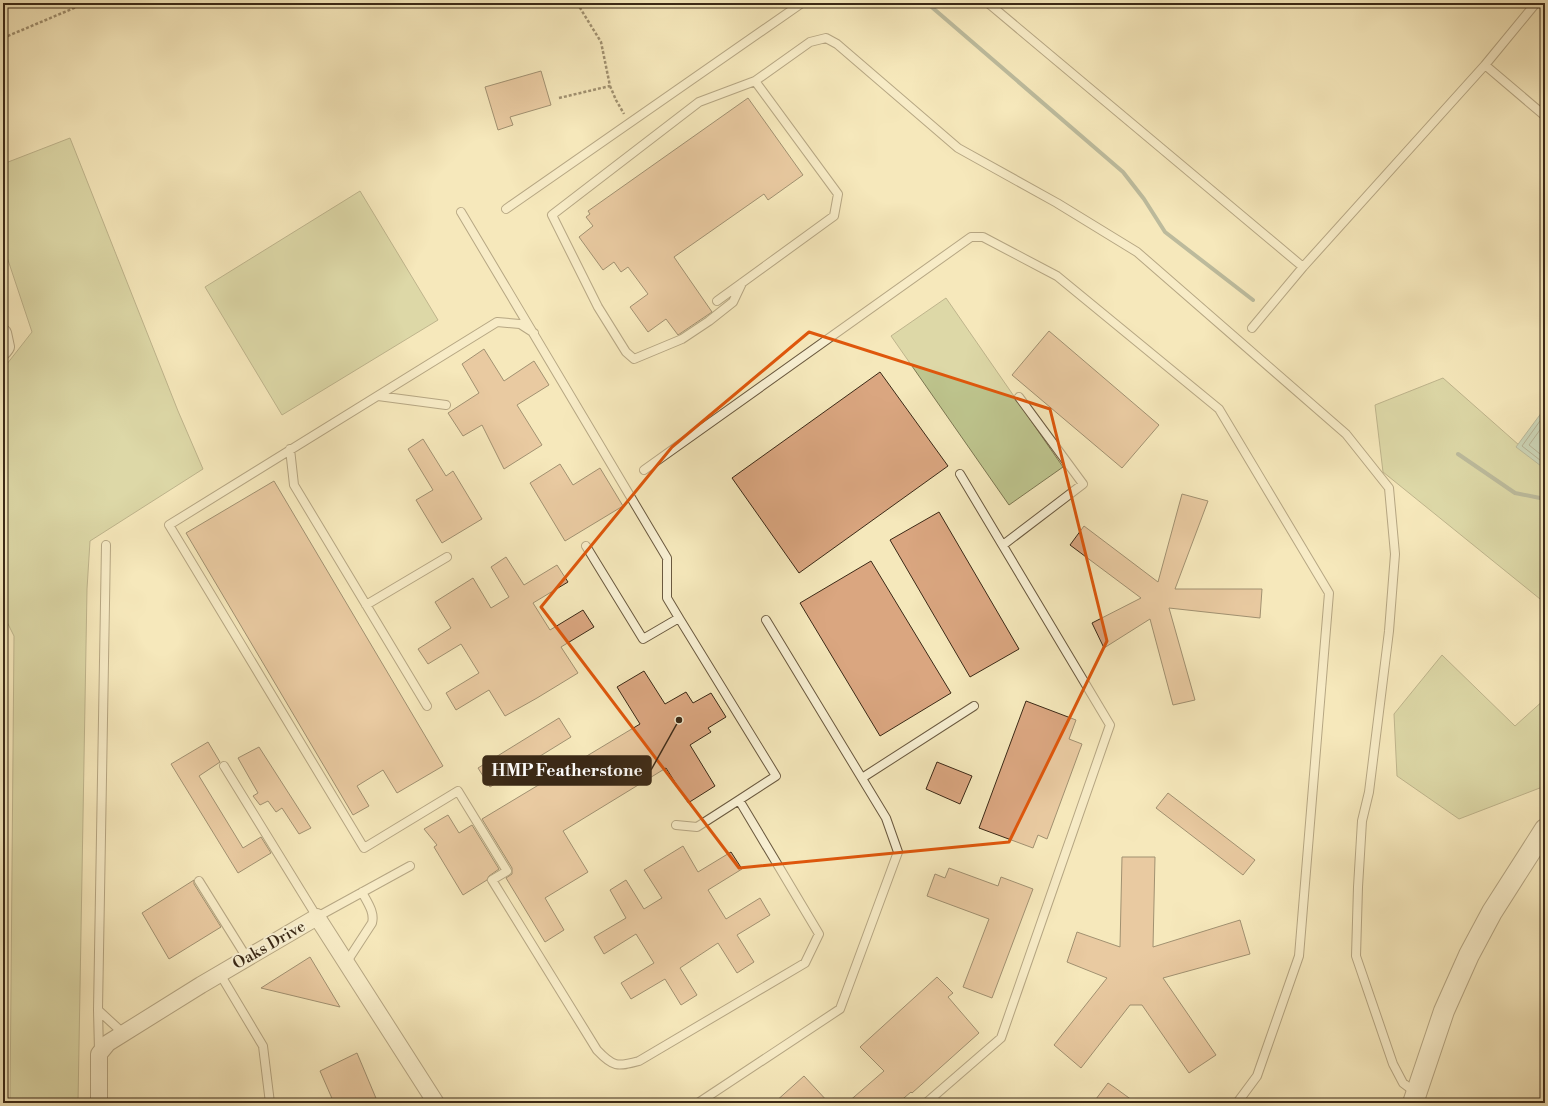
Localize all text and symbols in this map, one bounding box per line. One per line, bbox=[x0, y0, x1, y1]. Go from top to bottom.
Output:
callout: HMP Featherstone bbox=[483, 756, 651, 785]
text: HMP Featherstone bbox=[491, 760, 643, 782]
street label: Oaks Drive bbox=[229, 916, 309, 974]

